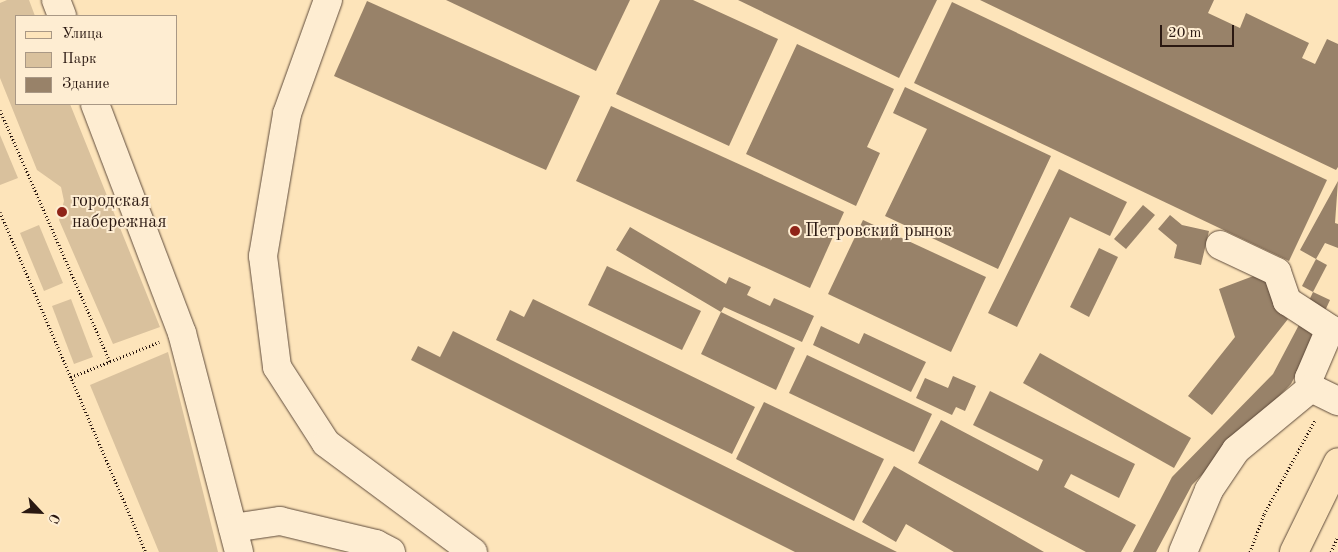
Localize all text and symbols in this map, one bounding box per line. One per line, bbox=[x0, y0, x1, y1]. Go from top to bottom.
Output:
legend bbox=[15, 15, 178, 105]
scale bar bbox=[1163, 15, 1237, 47]
text: 20 m bbox=[1168, 26, 1202, 41]
text: Улица bbox=[62, 27, 103, 42]
text: Парк bbox=[62, 52, 97, 67]
text: Здание bbox=[62, 77, 109, 92]
place label: городская набережная bbox=[72, 191, 167, 233]
marker: городская набережная bbox=[56, 206, 68, 218]
place label: Петровский рынок bbox=[805, 220, 952, 242]
marker: Петровский рынок bbox=[789, 225, 801, 237]
north arrow bbox=[15, 487, 65, 537]
text: С bbox=[45, 511, 62, 525]

